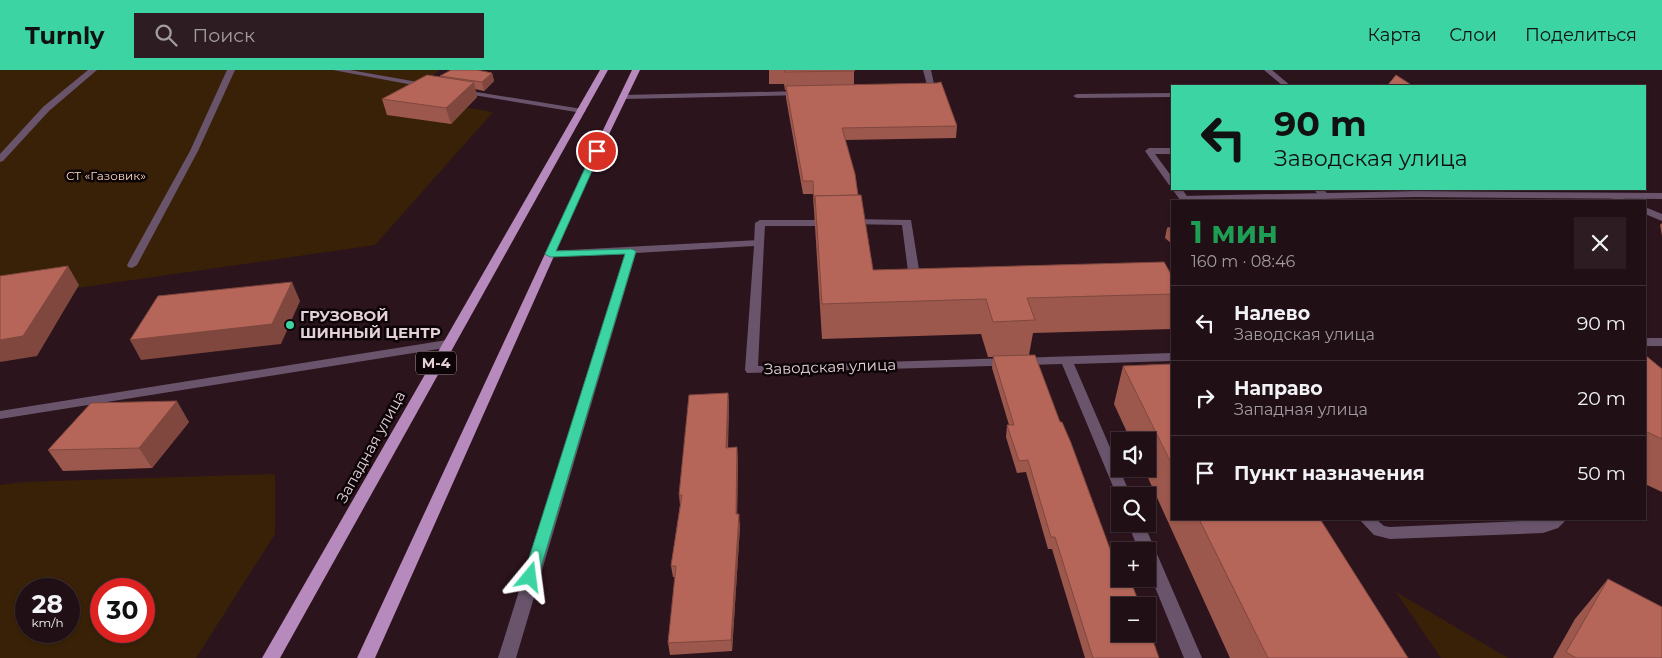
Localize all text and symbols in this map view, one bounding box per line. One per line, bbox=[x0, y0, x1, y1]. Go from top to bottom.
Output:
search box bbox=[134, 13, 484, 58]
text: Turnly bbox=[25, 21, 104, 50]
icon: search bbox=[152, 21, 180, 49]
text: Поиск bbox=[192, 24, 255, 47]
text: Карта bbox=[1367, 24, 1421, 46]
text: Слои bbox=[1449, 24, 1497, 46]
text: Поделиться bbox=[1525, 24, 1637, 46]
text: 90 m bbox=[1274, 102, 1367, 145]
icon: left bbox=[1191, 105, 1256, 170]
pin bbox=[576, 130, 618, 172]
icon: arrive bbox=[583, 137, 611, 165]
text: Заводская улица bbox=[1274, 145, 1468, 172]
park label: СТ «Газовик» bbox=[66, 168, 146, 183]
text: 1 мин bbox=[1191, 214, 1278, 251]
button: close bbox=[1574, 217, 1626, 269]
text: 160 m · 08:46 bbox=[1191, 252, 1295, 271]
text: Налево bbox=[1234, 302, 1310, 325]
place label: ГРУЗОВОЙ ШИННЫЙ ЦЕНТР bbox=[300, 306, 441, 342]
icon: left bbox=[1191, 309, 1219, 337]
text: 90 m bbox=[1577, 312, 1626, 335]
marker: ГРУЗОВОЙ ШИННЫЙ ЦЕНТР bbox=[284, 319, 296, 331]
text: Заводская улица bbox=[1234, 325, 1375, 344]
road number: М-4 bbox=[416, 352, 456, 374]
street label: Заводская улица bbox=[764, 355, 896, 378]
text: Направо bbox=[1234, 377, 1323, 400]
icon: right bbox=[1191, 384, 1219, 412]
street label: Западная улица bbox=[332, 387, 409, 506]
text: 20 m bbox=[1578, 387, 1626, 410]
text: Западная улица bbox=[1234, 400, 1368, 419]
map controls bbox=[1111, 432, 1156, 642]
button: sound bbox=[1111, 432, 1156, 477]
icon: arrive bbox=[1191, 459, 1219, 487]
text: Пункт назначения bbox=[1234, 462, 1425, 485]
text: 50 m bbox=[1578, 462, 1626, 485]
button: search bbox=[1111, 487, 1156, 532]
button: + bbox=[1111, 542, 1156, 587]
position arrow bbox=[503, 550, 555, 602]
speed limit sign: 30 bbox=[90, 578, 155, 643]
text: 28 bbox=[32, 589, 63, 619]
button: − bbox=[1111, 597, 1156, 642]
text: km/h bbox=[31, 615, 64, 630]

